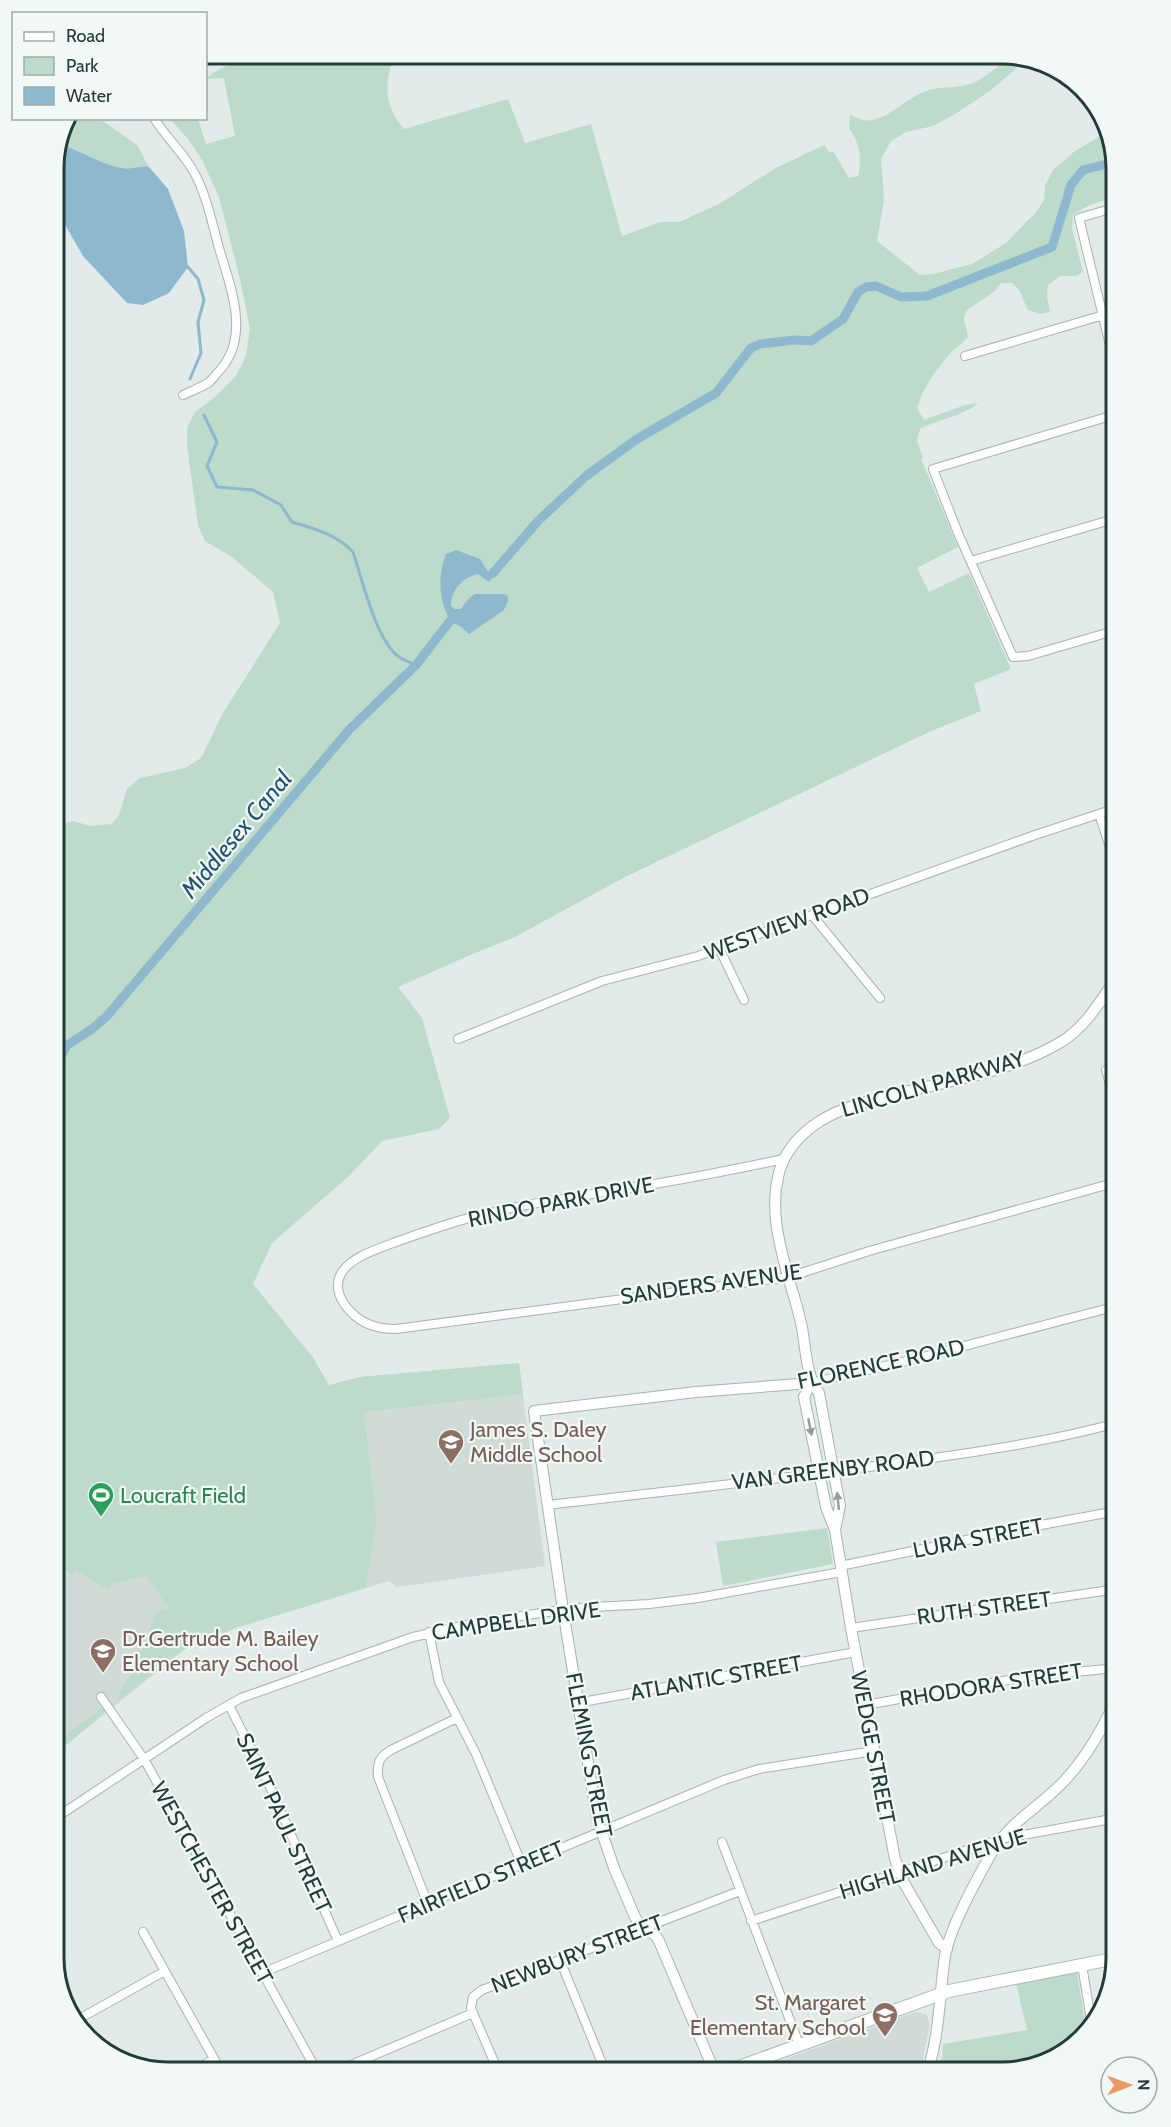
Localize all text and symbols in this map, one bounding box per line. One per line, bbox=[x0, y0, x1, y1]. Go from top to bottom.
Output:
legend bbox=[12, 12, 207, 120]
text: Road bbox=[66, 25, 105, 47]
text: Park bbox=[66, 55, 99, 77]
text: Water bbox=[66, 85, 112, 107]
water label: Middlesex Canal bbox=[174, 764, 298, 904]
street label: WESTVIEW ROAD bbox=[701, 882, 873, 966]
street label: LINCOLN PARKWAY bbox=[838, 1045, 1028, 1123]
street label: RINDO PARK DRIVE bbox=[466, 1171, 656, 1233]
street label: SANDERS AVENUE bbox=[619, 1258, 803, 1310]
street label: FLORENCE ROAD bbox=[795, 1333, 967, 1395]
place label: James S. Daley Middle School bbox=[469, 1416, 607, 1468]
one-way arrow bbox=[806, 1418, 815, 1437]
school or university icon: James S. Daley Middle School bbox=[436, 1427, 466, 1465]
street label: VAN GREENBY ROAD bbox=[730, 1444, 936, 1496]
sports icon: Loucraft Field bbox=[86, 1480, 116, 1518]
place label: Loucraft Field bbox=[120, 1482, 246, 1509]
one-way arrow bbox=[833, 1491, 843, 1510]
street label: LURA STREET bbox=[911, 1512, 1046, 1564]
street label: RUTH STREET bbox=[915, 1585, 1053, 1631]
street label: CAMPBELL DRIVE bbox=[430, 1596, 602, 1646]
place label: Dr.Gertrude M. Bailey Elementary School bbox=[122, 1625, 319, 1677]
school or university icon: Dr.Gertrude M. Bailey Elementary School bbox=[88, 1636, 118, 1674]
street label: ATLANTIC STREET bbox=[628, 1650, 804, 1706]
street label: RHODORA STREET bbox=[898, 1657, 1084, 1713]
street label: WEDGE STREET bbox=[845, 1668, 901, 1826]
street label: FLEMING STREET bbox=[560, 1670, 618, 1840]
street label: SAINT PAUL STREET bbox=[231, 1729, 338, 1917]
street label: WESTCHESTER STREET bbox=[145, 1777, 279, 1989]
street label: HIGHLAND AVENUE bbox=[836, 1823, 1030, 1905]
street label: FAIRFIELD STREET bbox=[394, 1835, 568, 1929]
street label: NEWBURY STREET bbox=[487, 1909, 667, 1999]
place label: St. Margaret Elementary School bbox=[690, 1989, 867, 2041]
school or university icon: St. Margaret Elementary School bbox=[870, 2000, 900, 2038]
north arrow bbox=[1099, 2055, 1159, 2115]
text: N bbox=[1134, 2079, 1153, 2091]

